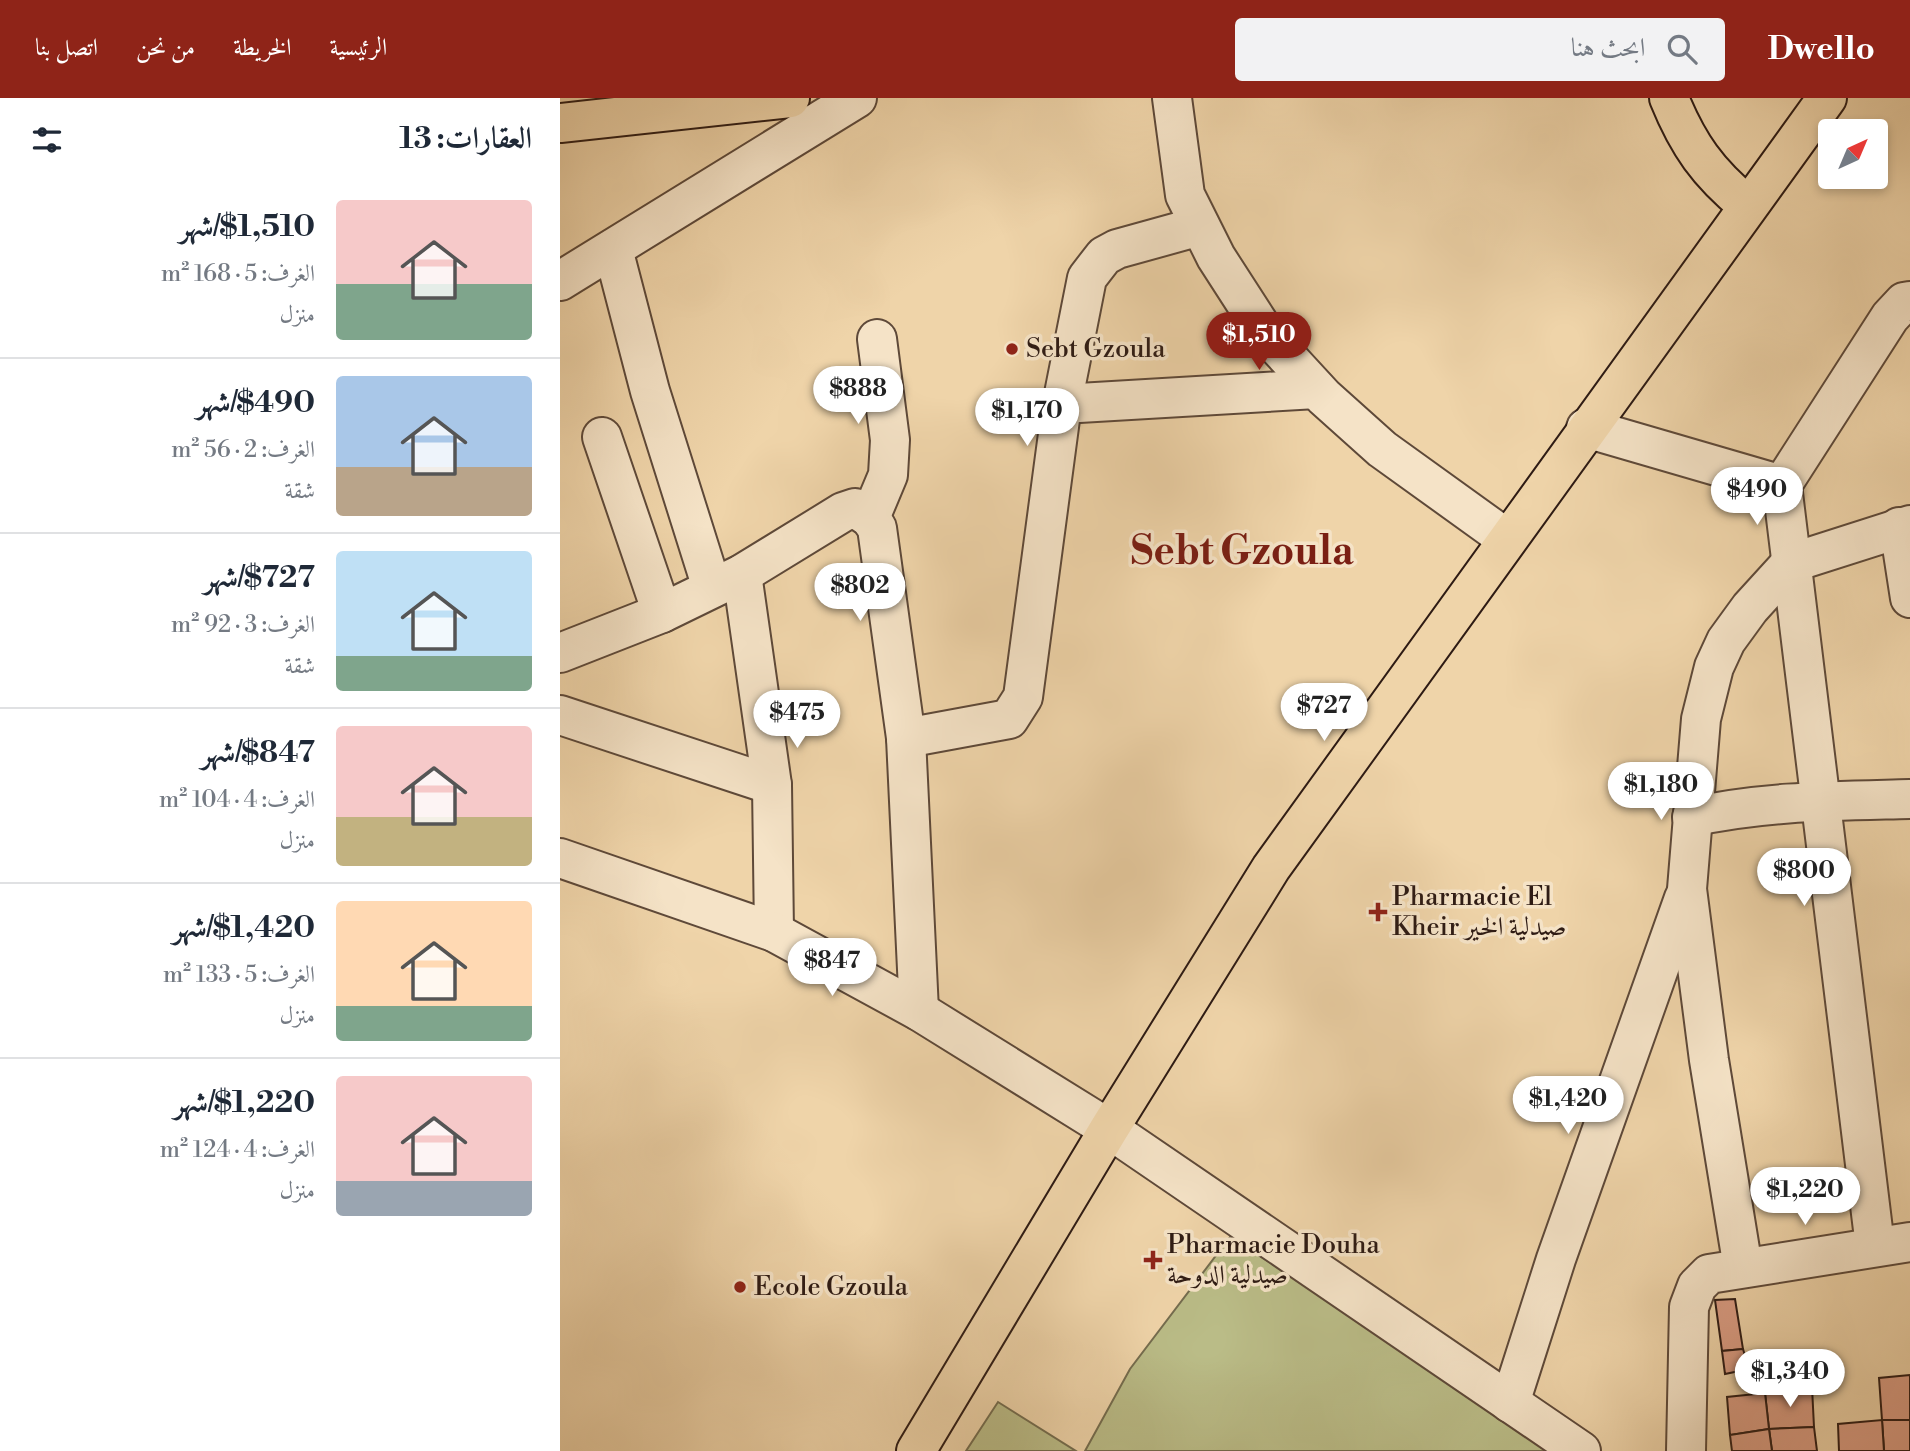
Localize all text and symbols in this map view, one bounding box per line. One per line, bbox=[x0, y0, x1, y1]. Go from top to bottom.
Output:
search box bbox=[1235, 18, 1725, 81]
text: Dwello bbox=[1767, 29, 1875, 70]
icon: search bbox=[1663, 30, 1701, 68]
text: ابحث هنا bbox=[1571, 32, 1645, 64]
text: اتصل بنا bbox=[35, 33, 98, 63]
text: من نحن bbox=[136, 33, 195, 63]
text: الخريطة bbox=[233, 33, 292, 63]
text: الرئيسية bbox=[330, 33, 387, 63]
north arrow bbox=[1818, 119, 1888, 189]
map controls bbox=[1818, 119, 1888, 189]
text: العقارات: 13 bbox=[399, 120, 532, 158]
icon: filters bbox=[28, 121, 66, 159]
text: $1,510/شهر bbox=[179, 208, 315, 246]
icon: home bbox=[392, 228, 476, 312]
text: الغرف: 5 · 168 m² bbox=[161, 260, 315, 288]
text: منزل bbox=[280, 301, 315, 329]
pin: $1,510 bbox=[1202, 313, 1316, 372]
text: $1,510 bbox=[1222, 321, 1296, 349]
place label: Sebt Gzoula bbox=[1026, 333, 1166, 365]
marker: Sebt Gzoula bbox=[1004, 341, 1020, 357]
pin: $888 bbox=[817, 366, 899, 426]
text: $888 bbox=[829, 375, 887, 403]
text: $490/شهر bbox=[196, 384, 315, 422]
pin: $1,170 bbox=[970, 388, 1084, 448]
text: $1,170 bbox=[991, 397, 1063, 425]
icon: home bbox=[392, 404, 476, 488]
text: الغرف: 2 · 56 m² bbox=[171, 436, 315, 464]
pin: $490 bbox=[1716, 468, 1798, 527]
text: $490 bbox=[1727, 476, 1787, 504]
text: شقة bbox=[285, 477, 315, 505]
district label: Sebt Gzoula bbox=[1130, 527, 1354, 577]
text: $727/شهر bbox=[204, 559, 315, 597]
pin: $802 bbox=[819, 564, 901, 623]
text: $802 bbox=[830, 572, 890, 600]
icon: home bbox=[392, 579, 476, 663]
text: الغرف: 3 · 92 m² bbox=[171, 611, 315, 639]
text: شقة bbox=[285, 652, 315, 680]
pin: $727 bbox=[1283, 684, 1365, 743]
pin: $475 bbox=[756, 690, 838, 750]
text: $727 bbox=[1297, 692, 1351, 720]
text: $475 bbox=[769, 699, 825, 727]
text: $847/شهر bbox=[201, 734, 315, 772]
icon: home bbox=[392, 754, 476, 838]
pin: $1,180 bbox=[1604, 762, 1718, 822]
text: $1,180 bbox=[1624, 771, 1698, 799]
text: الغرف: 4 · 104 m² bbox=[159, 786, 315, 814]
text: منزل bbox=[280, 827, 315, 855]
pin: $800 bbox=[1763, 848, 1845, 908]
text: $800 bbox=[1773, 857, 1835, 885]
place label: Pharmacie El Kheir صيدلية الخير bbox=[1392, 881, 1566, 943]
marker: Pharmacie El Kheir صيدلية الخير bbox=[1370, 904, 1386, 920]
text: $1,420/شهر bbox=[172, 909, 315, 947]
icon: home bbox=[392, 929, 476, 1013]
pin: $847 bbox=[791, 939, 873, 998]
text: $847 bbox=[804, 947, 860, 975]
text: الغرف: 5 · 133 m² bbox=[163, 961, 315, 989]
text: منزل bbox=[280, 1002, 315, 1030]
pin: $1,420 bbox=[1511, 1076, 1625, 1136]
text: $1,220/شهر bbox=[174, 1084, 315, 1122]
text: $1,420 bbox=[1529, 1085, 1607, 1113]
icon: home bbox=[392, 1104, 476, 1188]
text: الغرف: 4 · 124 m² bbox=[160, 1136, 315, 1164]
pin: $1,220 bbox=[1748, 1168, 1862, 1227]
text: $1,220 bbox=[1766, 1176, 1844, 1204]
text: منزل bbox=[280, 1177, 315, 1205]
place label: Pharmacie Douha صيدلية الدوحة bbox=[1167, 1229, 1380, 1291]
marker: Pharmacie Douha صيدلية الدوحة bbox=[1145, 1252, 1161, 1268]
place label: Ecole Gzoula bbox=[754, 1271, 909, 1303]
marker: Ecole Gzoula bbox=[732, 1279, 748, 1295]
pin: $1,340 bbox=[1733, 1350, 1847, 1409]
text: $1,340 bbox=[1751, 1358, 1829, 1386]

